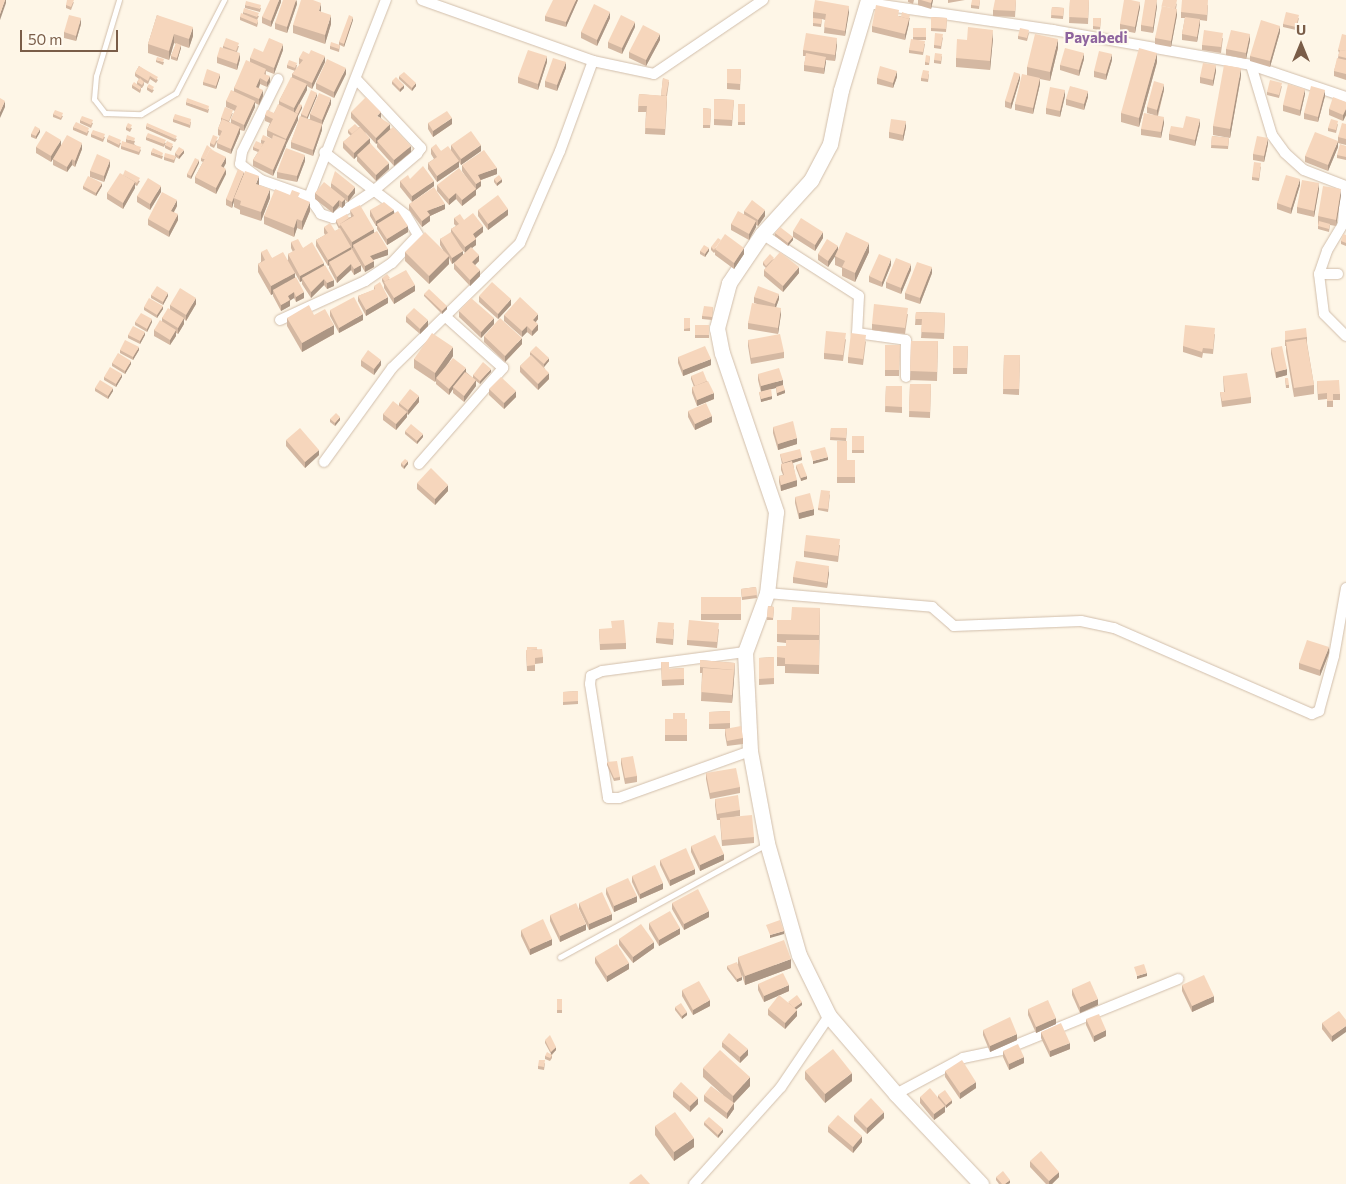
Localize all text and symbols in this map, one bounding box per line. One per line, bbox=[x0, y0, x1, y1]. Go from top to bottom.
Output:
scale bar bbox=[22, 20, 120, 52]
north arrow bbox=[1276, 20, 1326, 70]
text: U bbox=[1296, 21, 1306, 38]
district label: Payabedi bbox=[1064, 29, 1128, 47]
text: 50 m bbox=[28, 30, 62, 48]

